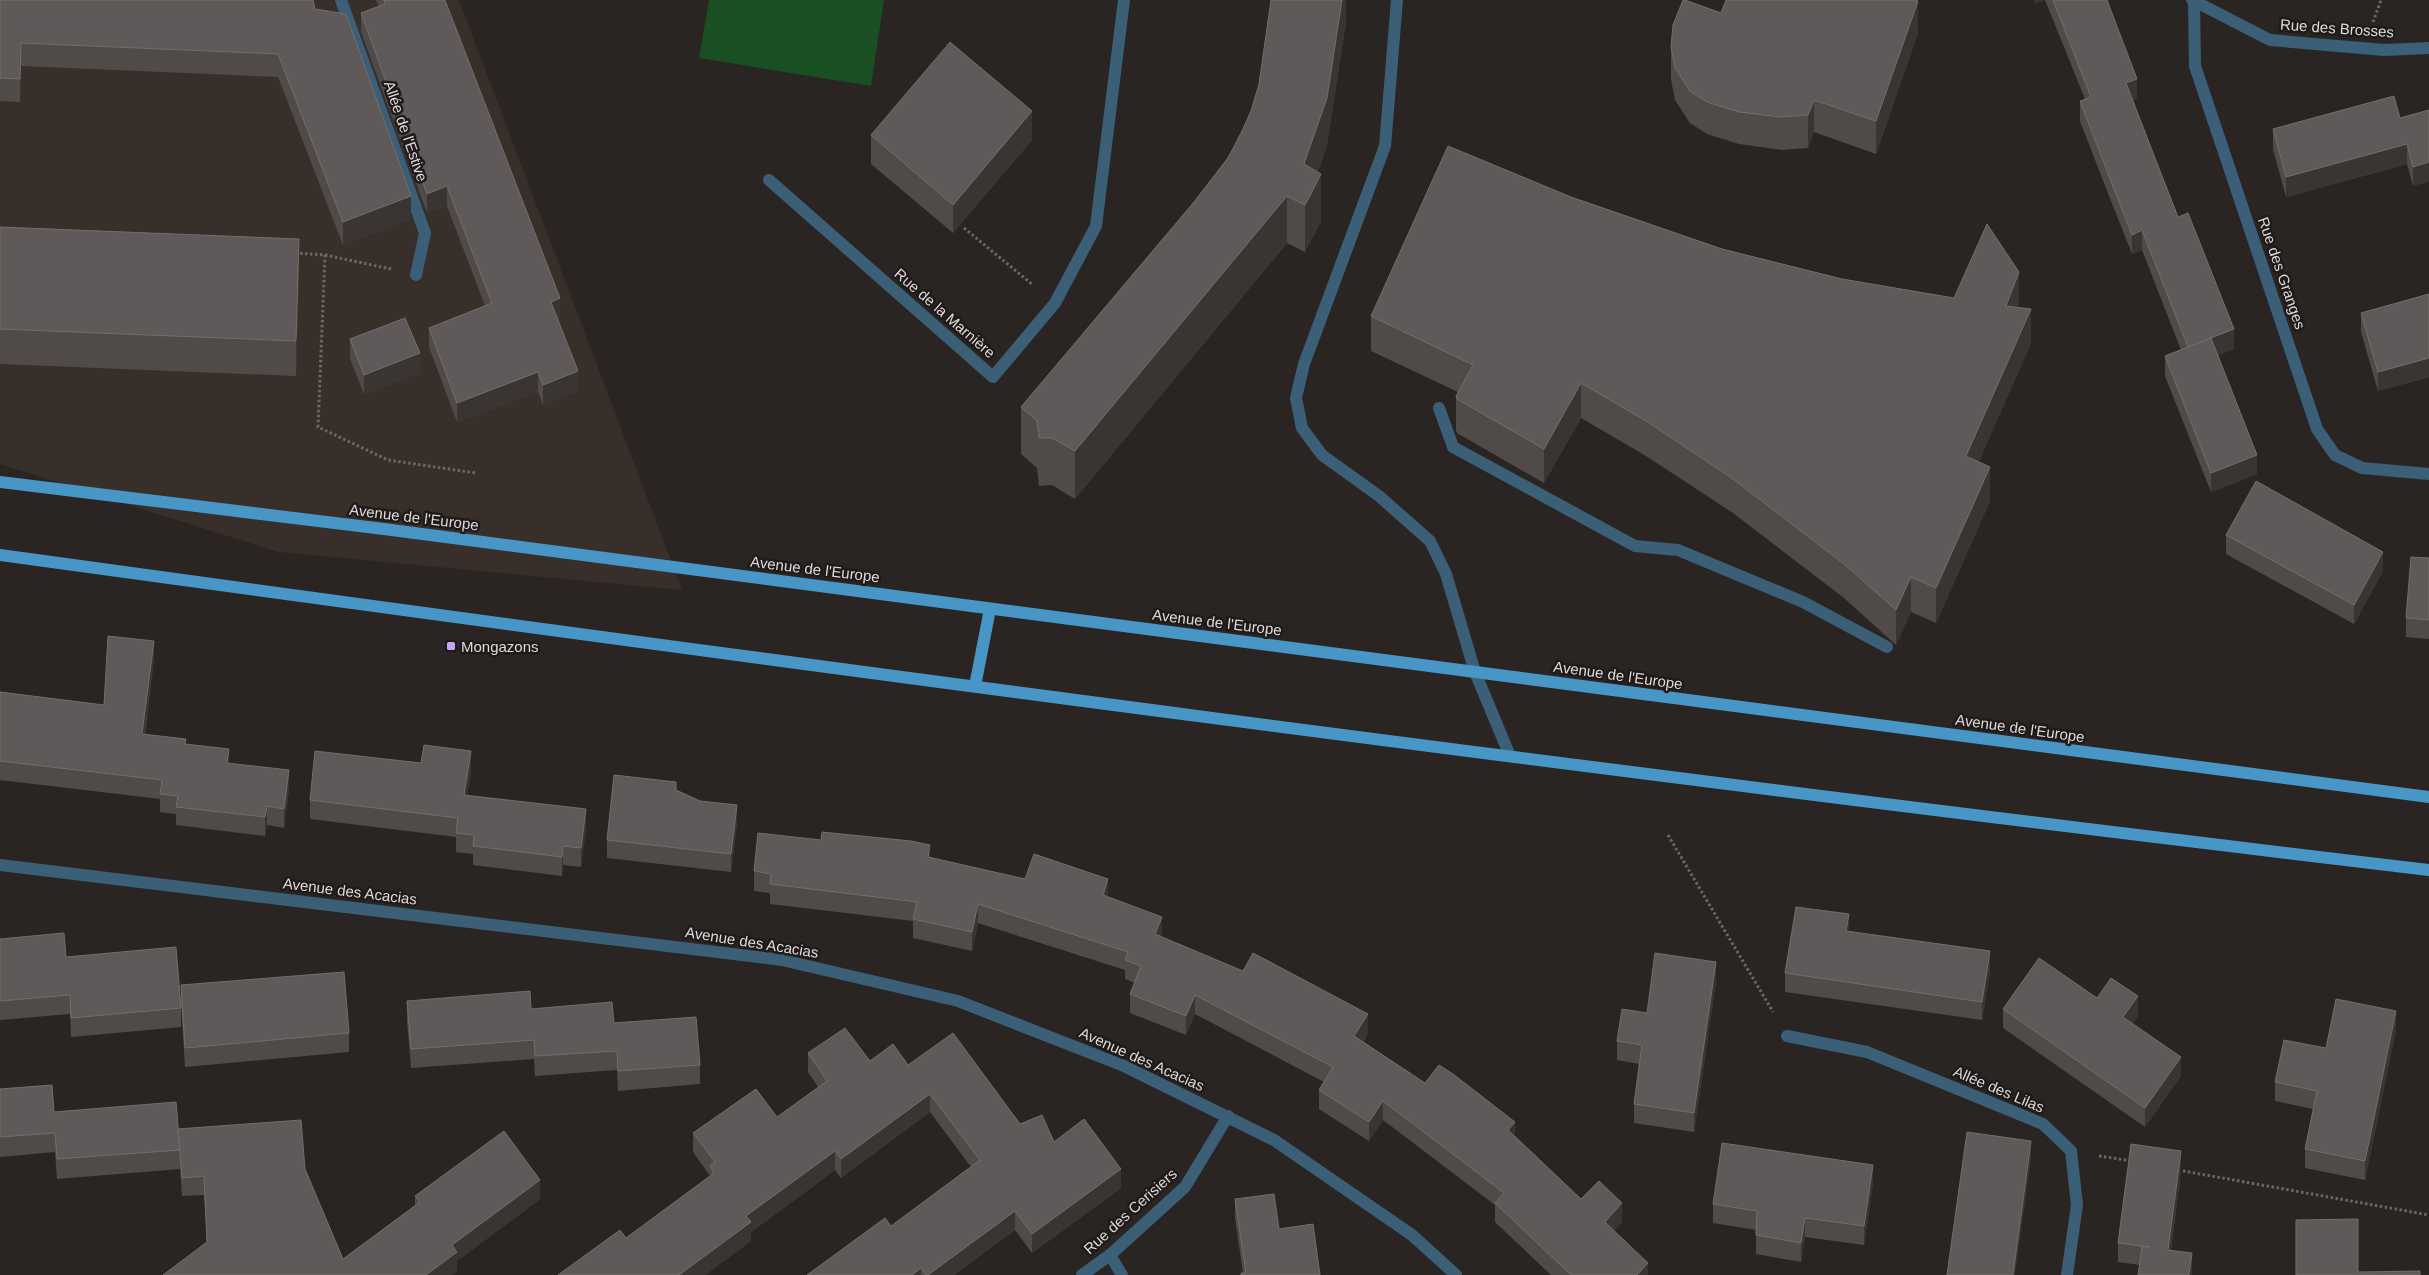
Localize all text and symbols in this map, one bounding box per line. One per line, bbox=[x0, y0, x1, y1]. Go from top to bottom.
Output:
street label: Rue des Brosses bbox=[2279, 16, 2395, 40]
street label: Allée de l'Estive bbox=[381, 78, 431, 184]
street label: Rue des Granges bbox=[2255, 215, 2309, 331]
street label: Rue de la Marnière bbox=[891, 265, 999, 361]
street label: Avenue de l'Europe bbox=[348, 501, 480, 533]
street label: Avenue de l'Europe bbox=[749, 553, 881, 585]
street label: Avenue de l'Europe bbox=[1151, 606, 1283, 638]
place label: Mongazons bbox=[461, 638, 539, 655]
marker: Mongazons bbox=[445, 640, 457, 652]
street label: Avenue de l'Europe bbox=[1552, 658, 1684, 692]
street label: Avenue de l'Europe bbox=[1954, 711, 2086, 745]
street label: Avenue des Acacias bbox=[282, 874, 418, 908]
street label: Avenue des Acacias bbox=[684, 923, 820, 961]
street label: Avenue des Acacias bbox=[1077, 1024, 1207, 1094]
street label: Allée des Lilas bbox=[1951, 1062, 2047, 1116]
street label: Rue des Cerisiers bbox=[1080, 1165, 1180, 1257]

